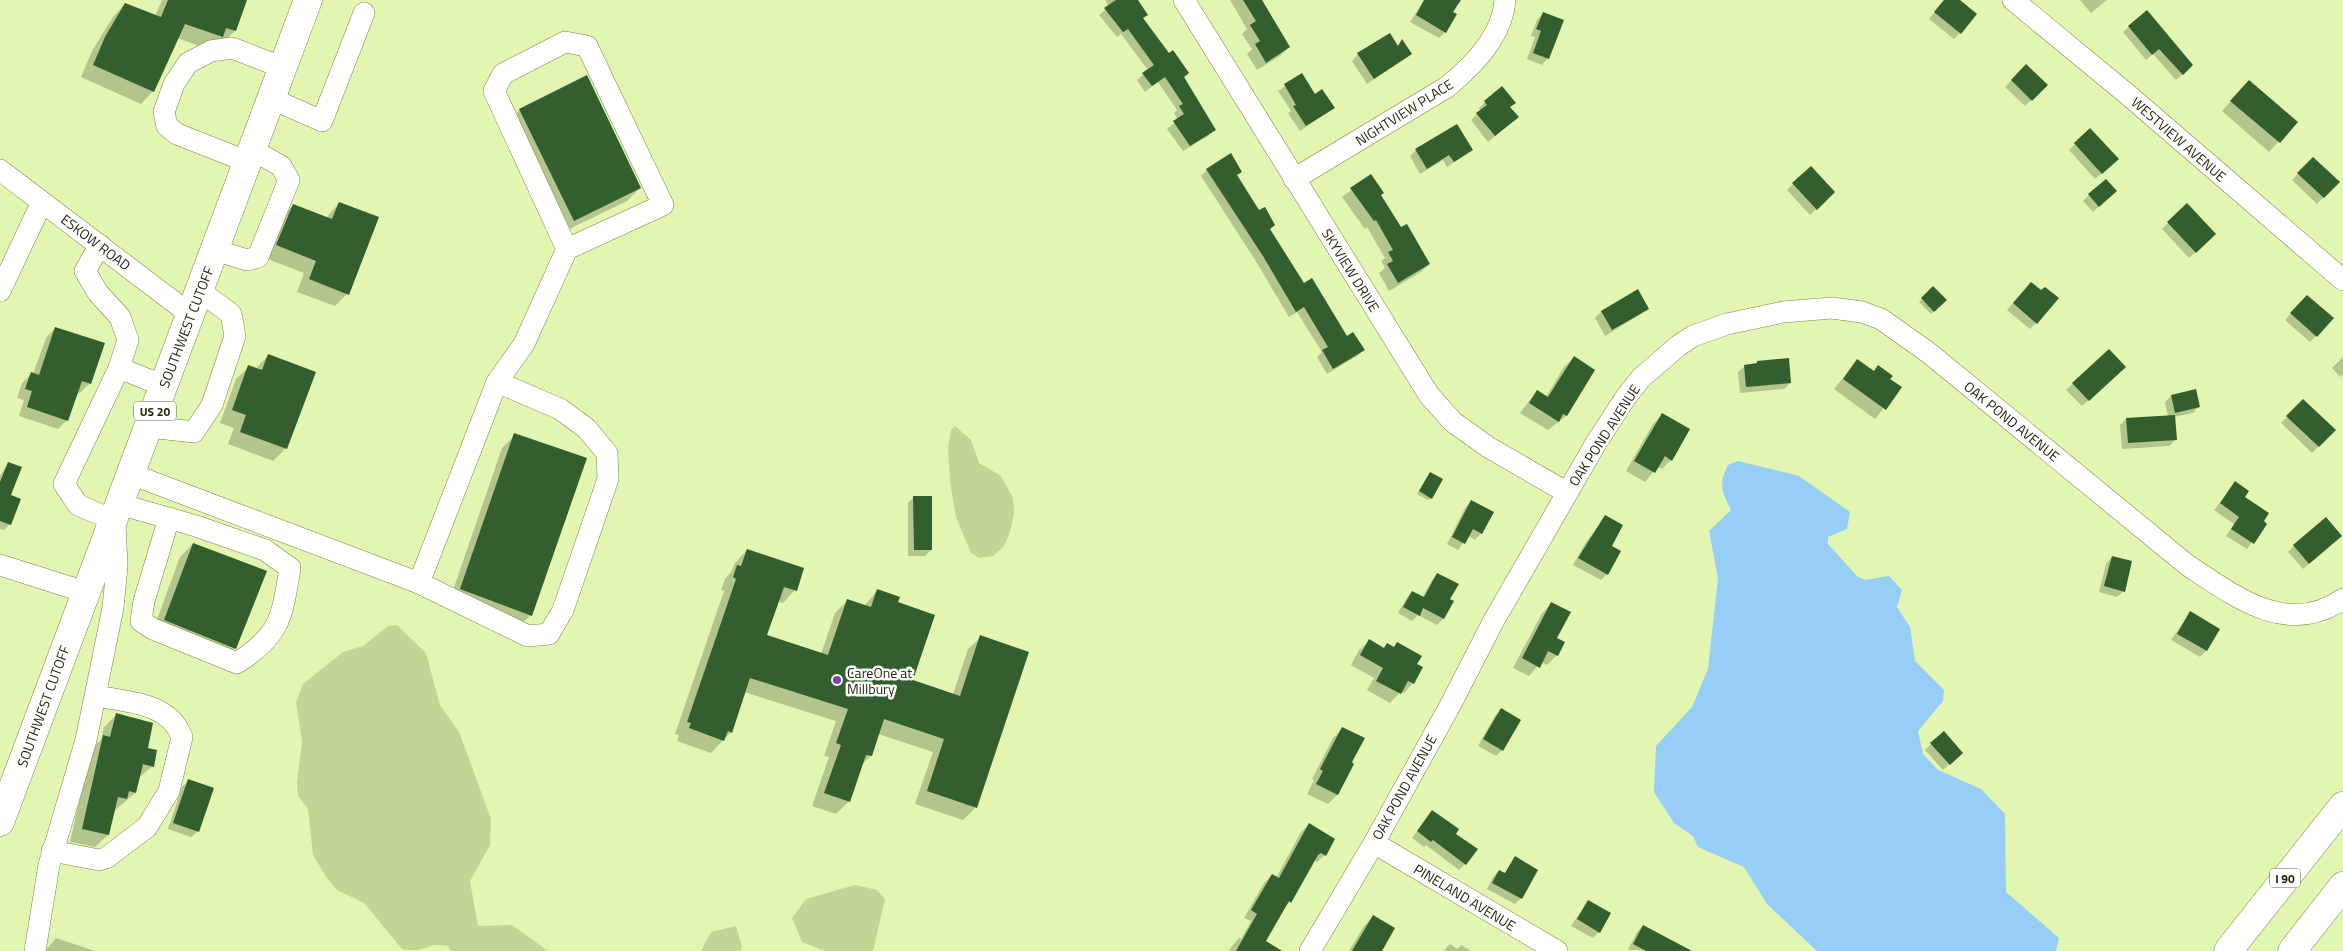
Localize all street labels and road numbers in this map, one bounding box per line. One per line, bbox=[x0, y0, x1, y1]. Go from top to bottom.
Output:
street label: NIGHTVIEW PLACE bbox=[1351, 73, 1457, 151]
street label: WESTVIEW AVENUE bbox=[2127, 92, 2231, 186]
street label: ESKOW ROAD bbox=[57, 209, 135, 275]
street label: SKYVIEW DRIVE bbox=[1317, 224, 1385, 316]
street label: SOUTHWEST CUTOFF bbox=[153, 263, 219, 391]
street label: OAK POND AVENUE bbox=[1960, 376, 2065, 466]
street label: OAK POND AVENUE bbox=[1563, 380, 1645, 490]
road number: US 20 bbox=[134, 402, 176, 421]
street label: SOUTHWEST CUTOFF bbox=[11, 642, 75, 770]
street label: OAK POND AVENUE bbox=[1366, 730, 1442, 844]
street label: PINELAND AVENUE bbox=[1410, 858, 1520, 936]
road number: I 90 bbox=[2270, 868, 2300, 888]

